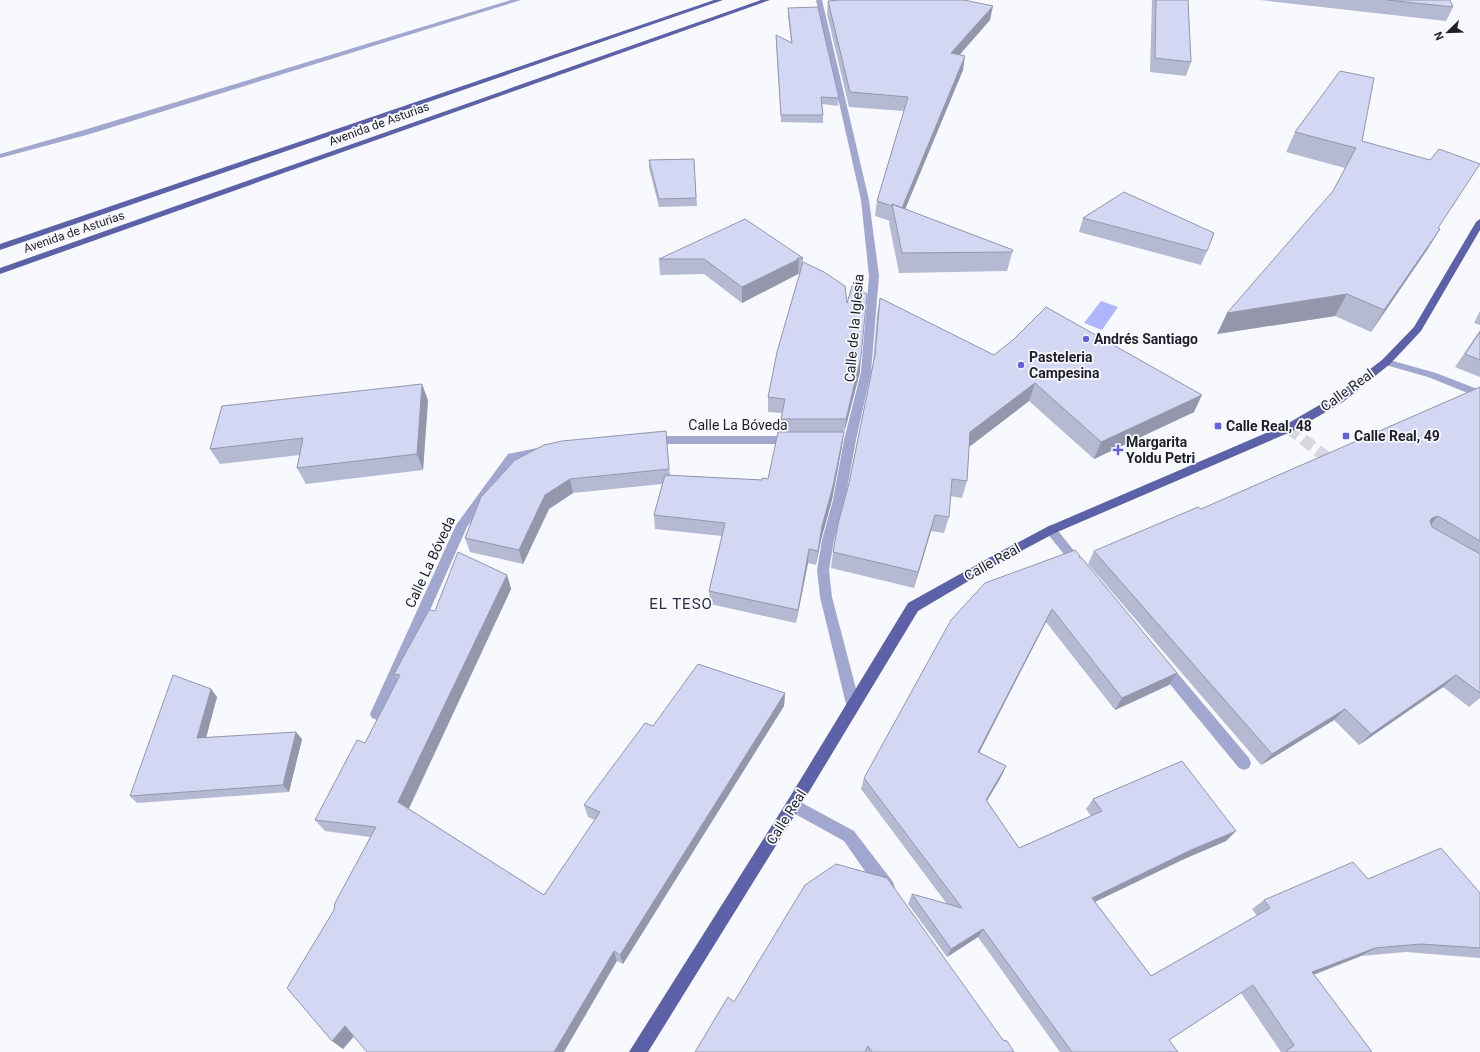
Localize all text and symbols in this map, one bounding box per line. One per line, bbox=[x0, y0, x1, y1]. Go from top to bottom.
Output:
north arrow bbox=[1428, 12, 1468, 52]
text: N bbox=[1432, 29, 1447, 42]
street label: Avenida de Asturias bbox=[327, 99, 431, 149]
street label: Avenida de Asturias bbox=[22, 208, 126, 256]
street label: Calle de la Iglesia bbox=[841, 273, 867, 383]
place label: Andrés Santiago bbox=[1094, 331, 1198, 347]
marker: Andrés Santiago bbox=[1081, 334, 1091, 344]
place label: Pasteleria Campesina bbox=[1029, 349, 1100, 381]
marker: Pasteleria Campesina bbox=[1016, 360, 1026, 370]
street label: Calle Real bbox=[1317, 365, 1377, 415]
street label: Calle La Bóveda bbox=[688, 417, 788, 433]
place label: Calle Real, 48 bbox=[1226, 418, 1312, 434]
marker: Calle Real, 48 bbox=[1213, 421, 1223, 431]
place label: Calle Real, 49 bbox=[1354, 428, 1440, 444]
marker: Calle Real, 49 bbox=[1341, 431, 1351, 441]
place label: Margarita Yoldu Petri bbox=[1126, 434, 1195, 466]
marker: Margarita Yoldu Petri bbox=[1113, 445, 1123, 455]
street label: Calle La Bóveda bbox=[402, 514, 458, 610]
street label: Calle Real bbox=[961, 540, 1023, 584]
district label: EL TESO bbox=[649, 595, 713, 613]
street label: Calle Real bbox=[763, 787, 809, 847]

